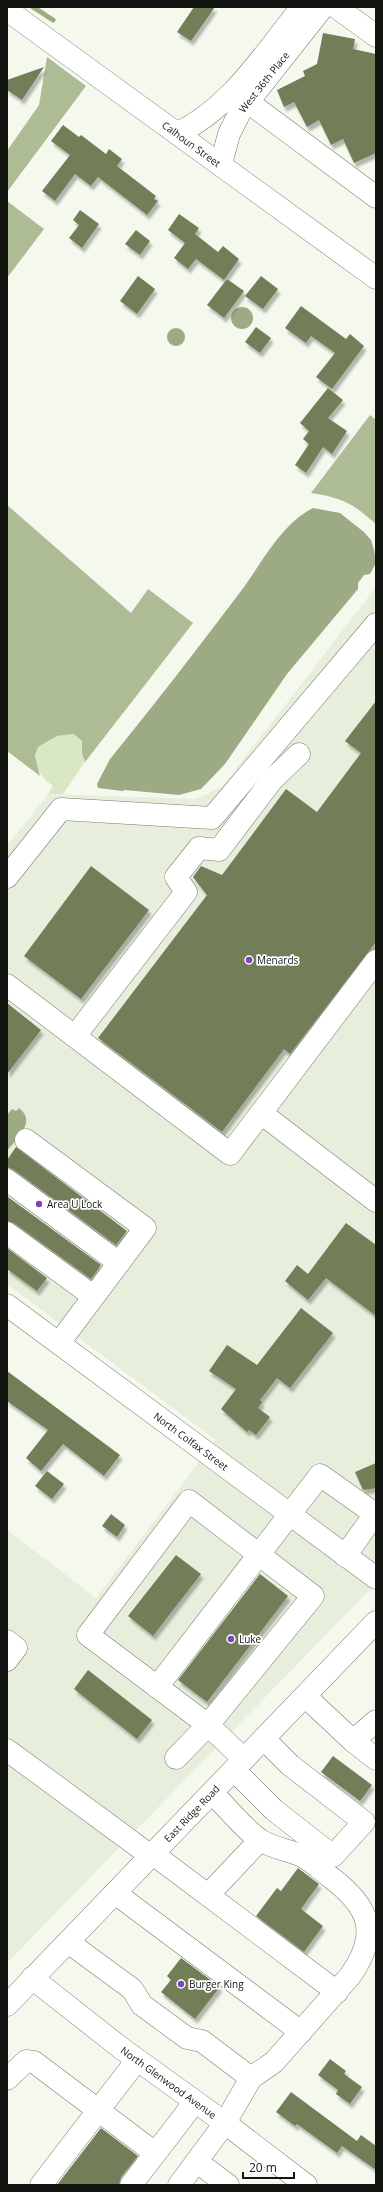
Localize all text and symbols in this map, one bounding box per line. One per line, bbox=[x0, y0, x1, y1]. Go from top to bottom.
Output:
street label: West 36th Place bbox=[235, 48, 292, 115]
street label: Calhoun Street bbox=[159, 118, 224, 170]
place label: Menards bbox=[257, 953, 299, 967]
marker: Menards bbox=[244, 955, 254, 965]
place label: Area U Lock bbox=[47, 1197, 103, 1211]
marker: Area U Lock bbox=[34, 1199, 44, 1209]
street label: North Colfax Street bbox=[151, 1409, 232, 1474]
place label: Luke bbox=[239, 1632, 262, 1646]
marker: Luke bbox=[226, 1634, 236, 1644]
street label: East Ridge Road bbox=[161, 1782, 222, 1845]
place label: Burger King bbox=[189, 1977, 244, 1991]
marker: Burger King bbox=[176, 1979, 186, 1989]
street label: North Glenwood Avenue bbox=[118, 2043, 220, 2122]
scale bar bbox=[243, 2154, 294, 2180]
text: 20 m bbox=[249, 2159, 277, 2176]

